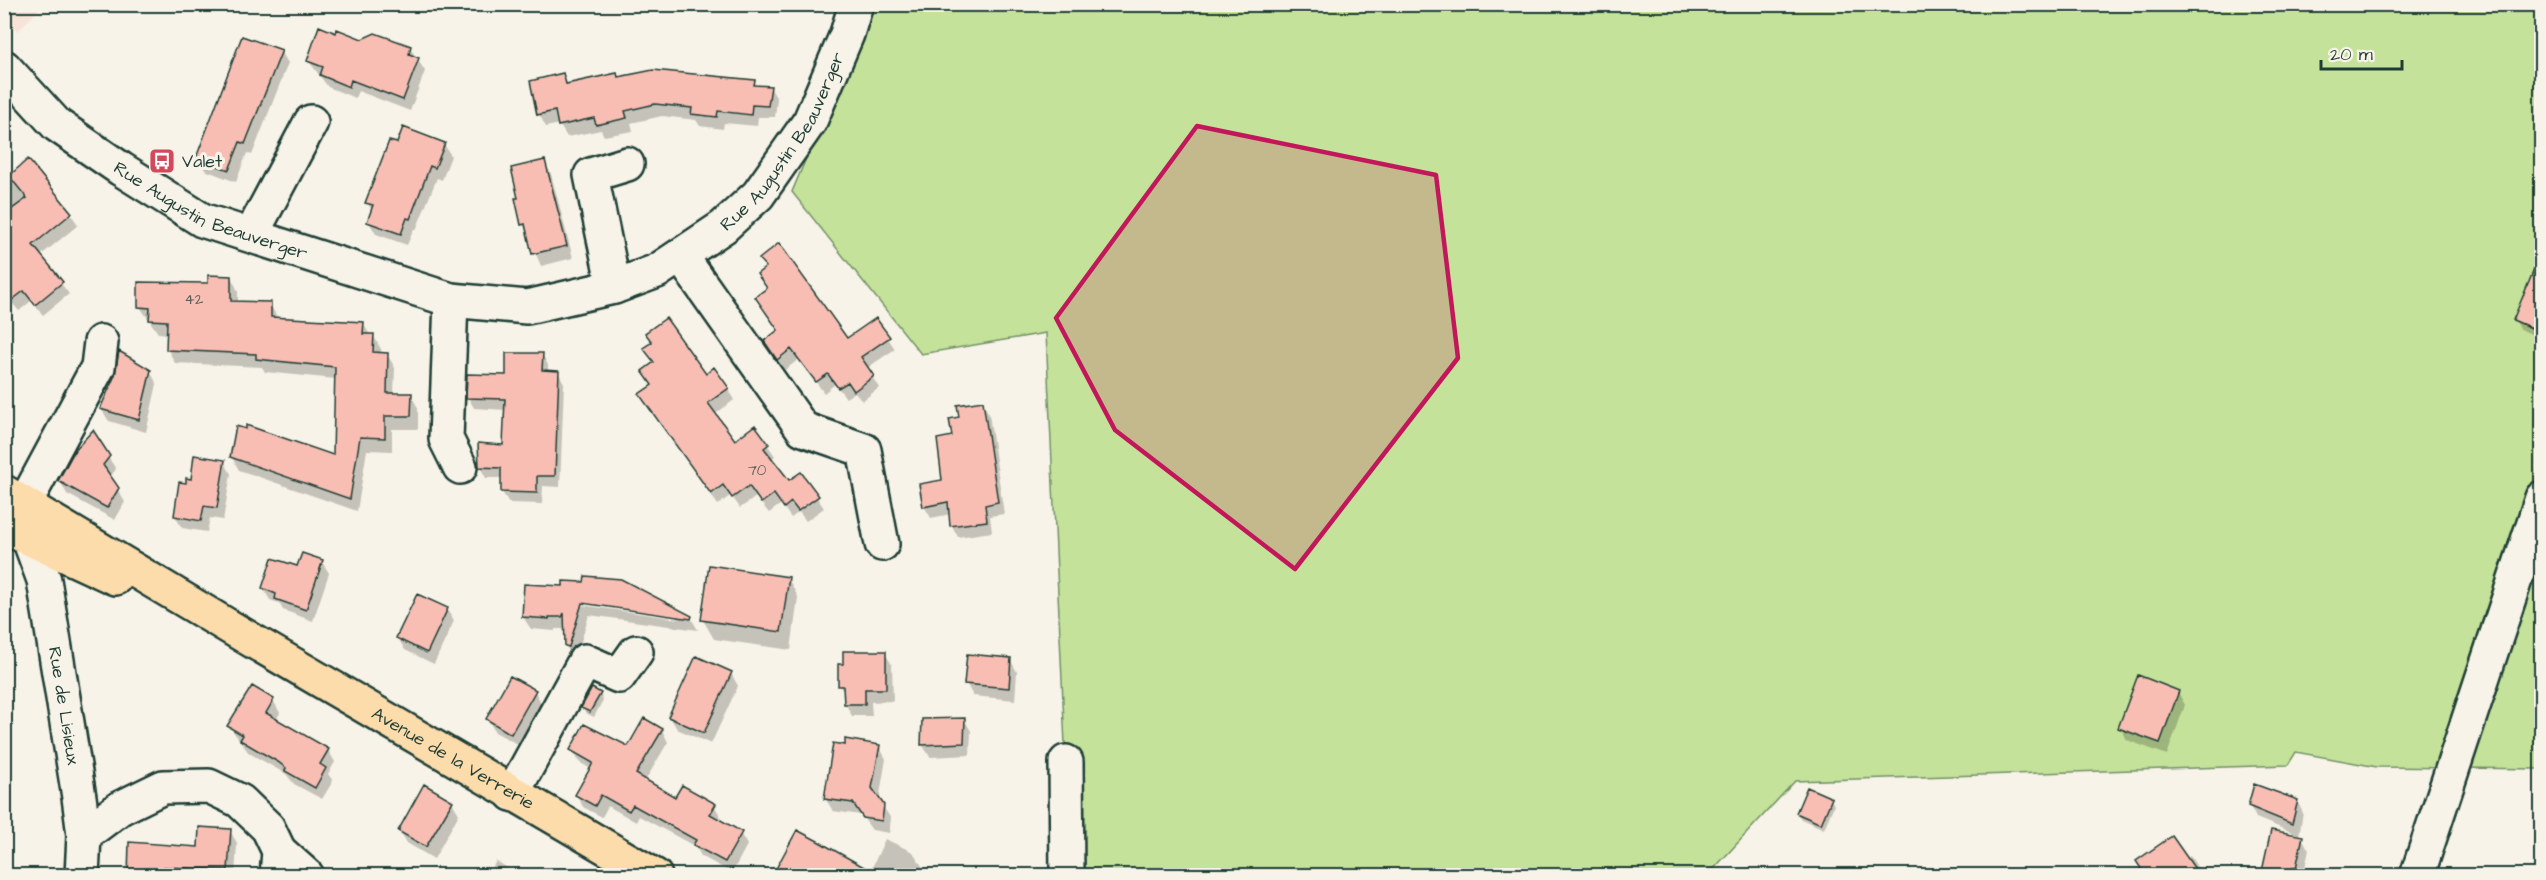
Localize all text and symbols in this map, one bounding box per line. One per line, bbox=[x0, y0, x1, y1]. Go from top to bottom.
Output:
scale bar bbox=[2321, 33, 2402, 71]
text: 20 m bbox=[2330, 42, 2373, 67]
street label: Rue Augustin Beauverger bbox=[715, 48, 851, 237]
bus stop icon: Valet bbox=[147, 146, 177, 176]
place label: Valet bbox=[182, 149, 223, 174]
street label: Rue Augustin Beauverger bbox=[109, 155, 311, 266]
house number: 42 bbox=[185, 289, 204, 310]
house number: 70 bbox=[748, 460, 767, 481]
street label: Rue de Lisieux bbox=[42, 645, 86, 767]
street label: Avenue de la Verrerie bbox=[367, 701, 539, 816]

